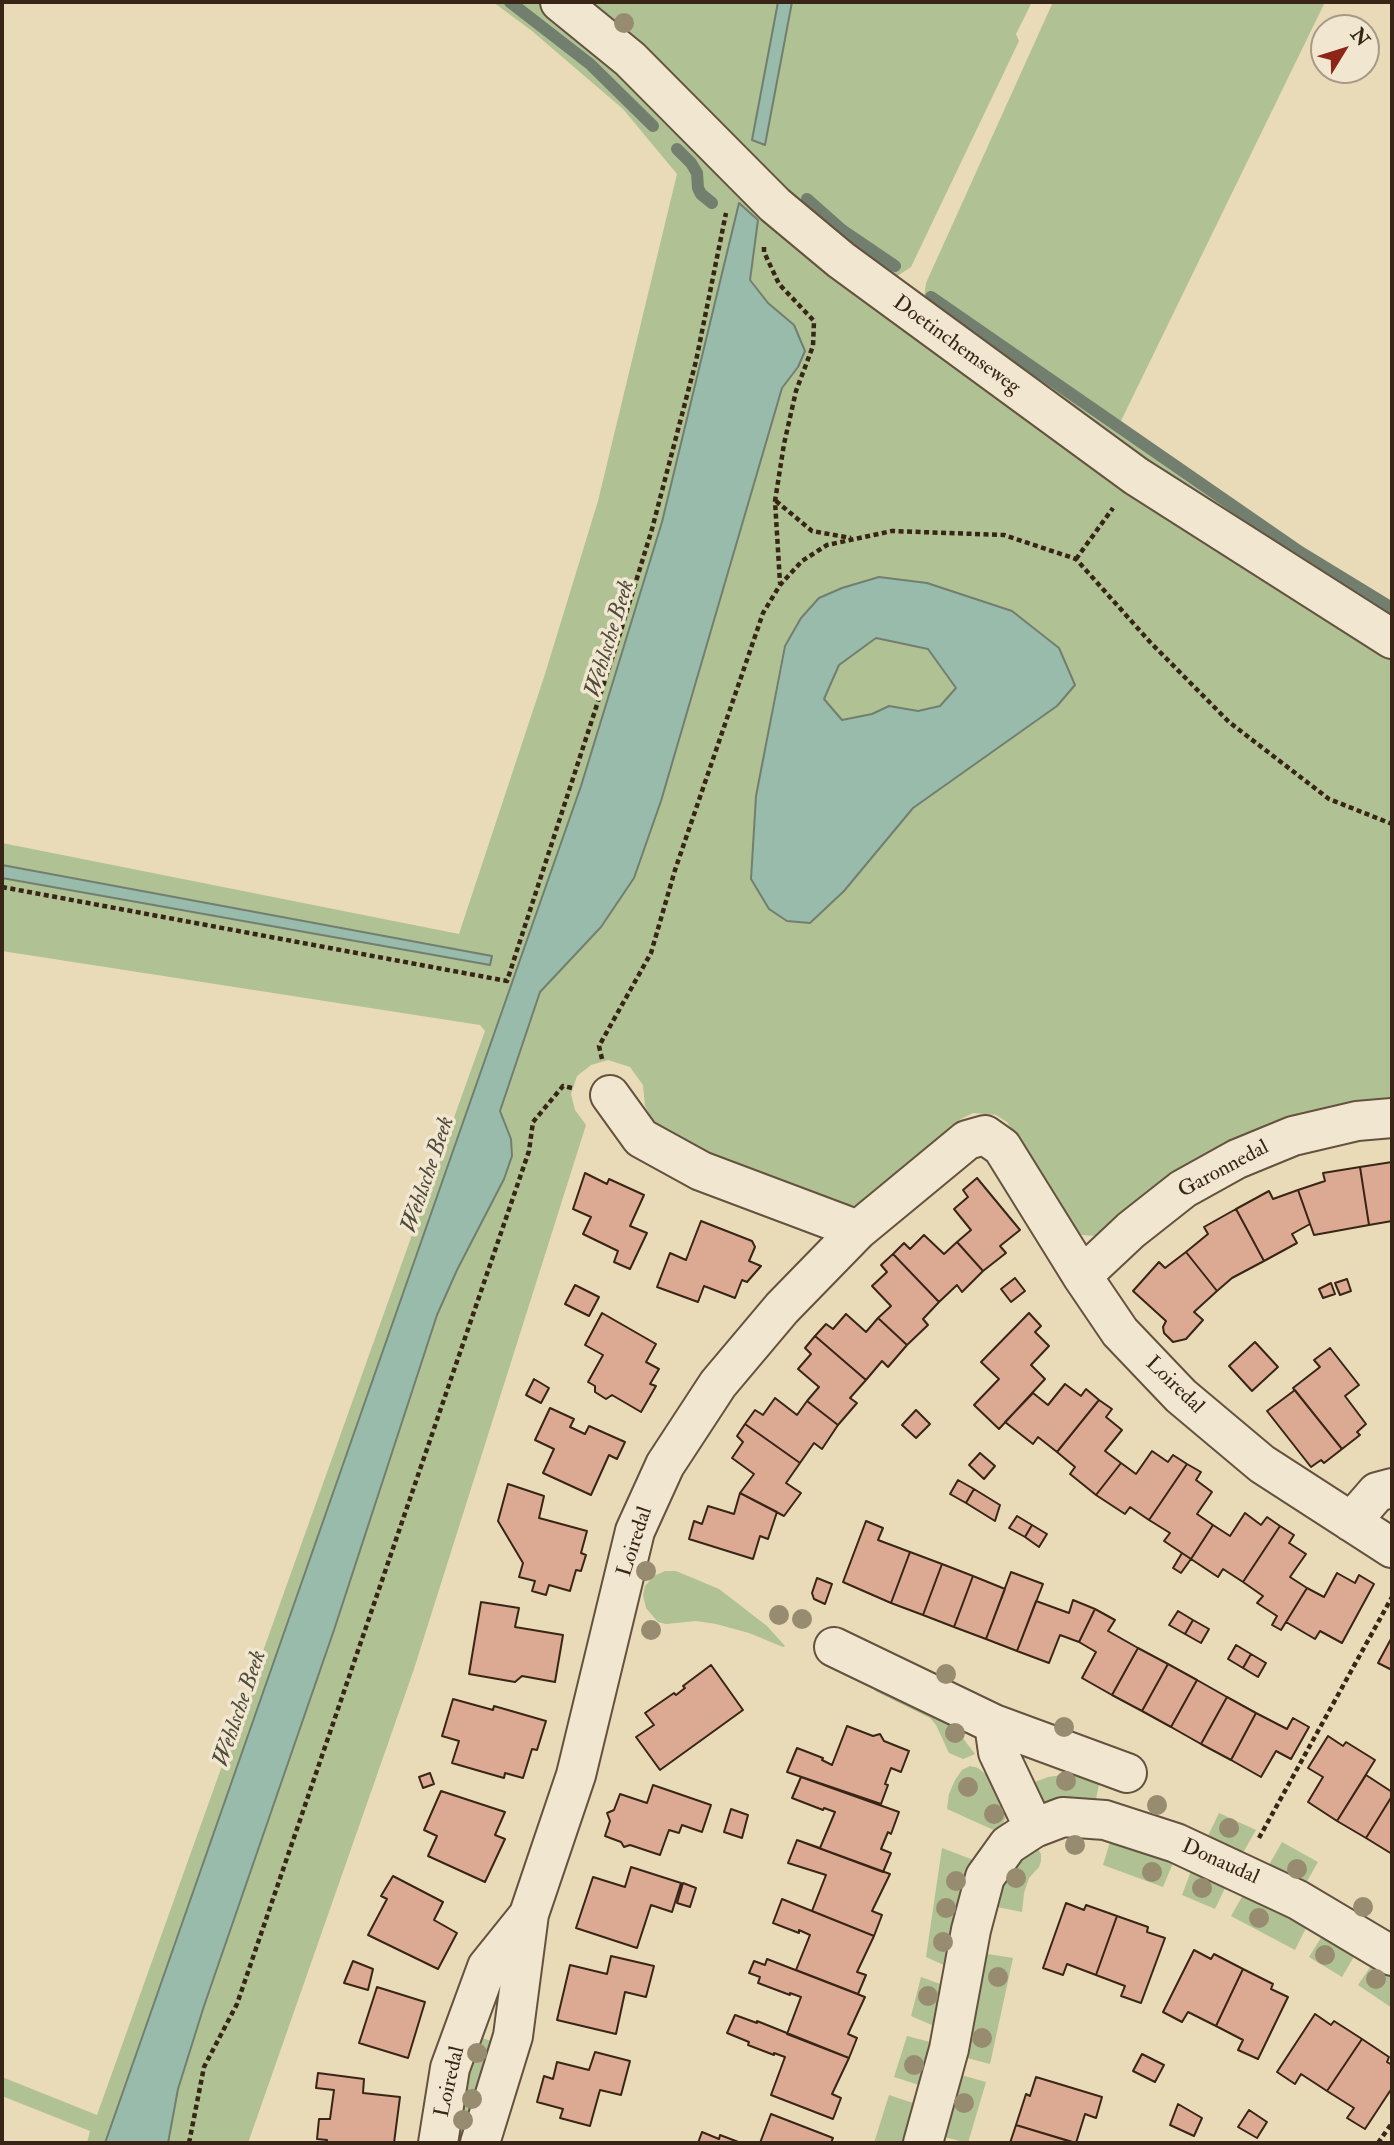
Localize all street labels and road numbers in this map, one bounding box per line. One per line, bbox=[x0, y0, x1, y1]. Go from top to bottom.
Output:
street label: Doetinchemseweg bbox=[887, 291, 1025, 401]
street label: Garonnedal bbox=[1174, 1136, 1274, 1204]
street label: Loiredal bbox=[1139, 1352, 1209, 1420]
street label: Loiredal bbox=[613, 1504, 659, 1580]
street label: Donaudal bbox=[1177, 1835, 1263, 1891]
street label: Loiredal bbox=[431, 2044, 471, 2120]

